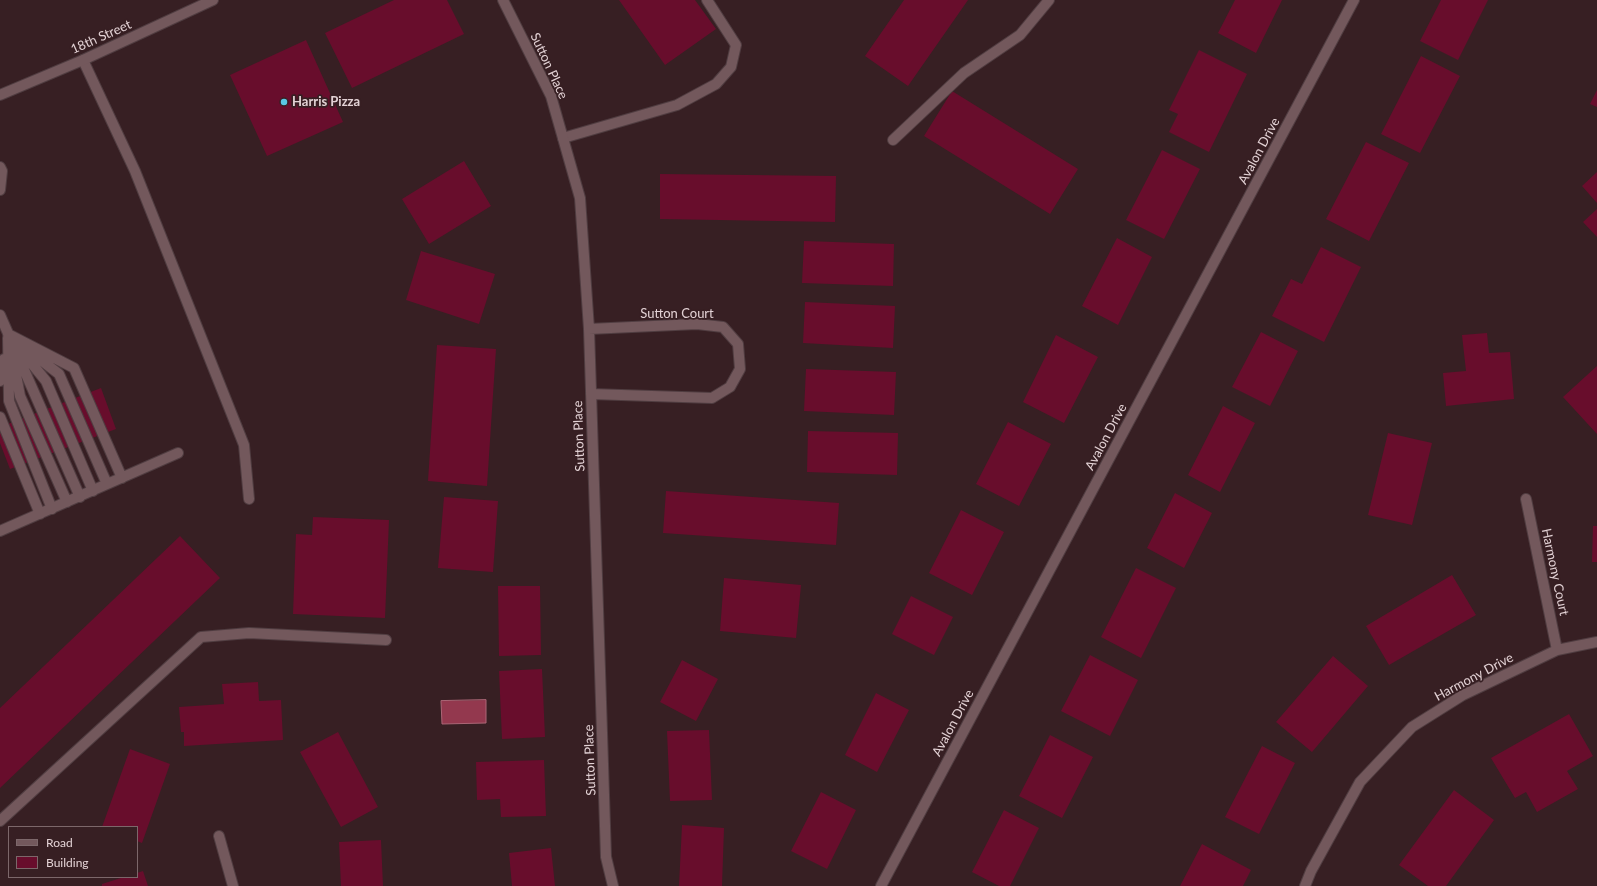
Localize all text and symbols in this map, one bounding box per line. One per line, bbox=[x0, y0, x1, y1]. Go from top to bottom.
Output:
street label: 18th Street bbox=[68, 17, 134, 57]
street label: Sutton Place bbox=[527, 30, 571, 102]
place label: Harris Pizza bbox=[292, 94, 360, 110]
marker: Harris Pizza bbox=[279, 97, 289, 107]
street label: Avalon Drive bbox=[1235, 115, 1283, 187]
street label: Sutton Court bbox=[640, 306, 714, 322]
street label: Sutton Place bbox=[570, 400, 588, 472]
street label: Avalon Drive bbox=[1082, 401, 1130, 473]
street label: Harmony Court bbox=[1538, 527, 1572, 617]
street label: Harmony Drive bbox=[1432, 650, 1516, 704]
street label: Avalon Drive bbox=[929, 687, 977, 759]
street label: Sutton Place bbox=[581, 724, 599, 796]
legend bbox=[8, 826, 138, 878]
text: Road bbox=[46, 835, 73, 850]
text: Building bbox=[46, 855, 89, 870]

